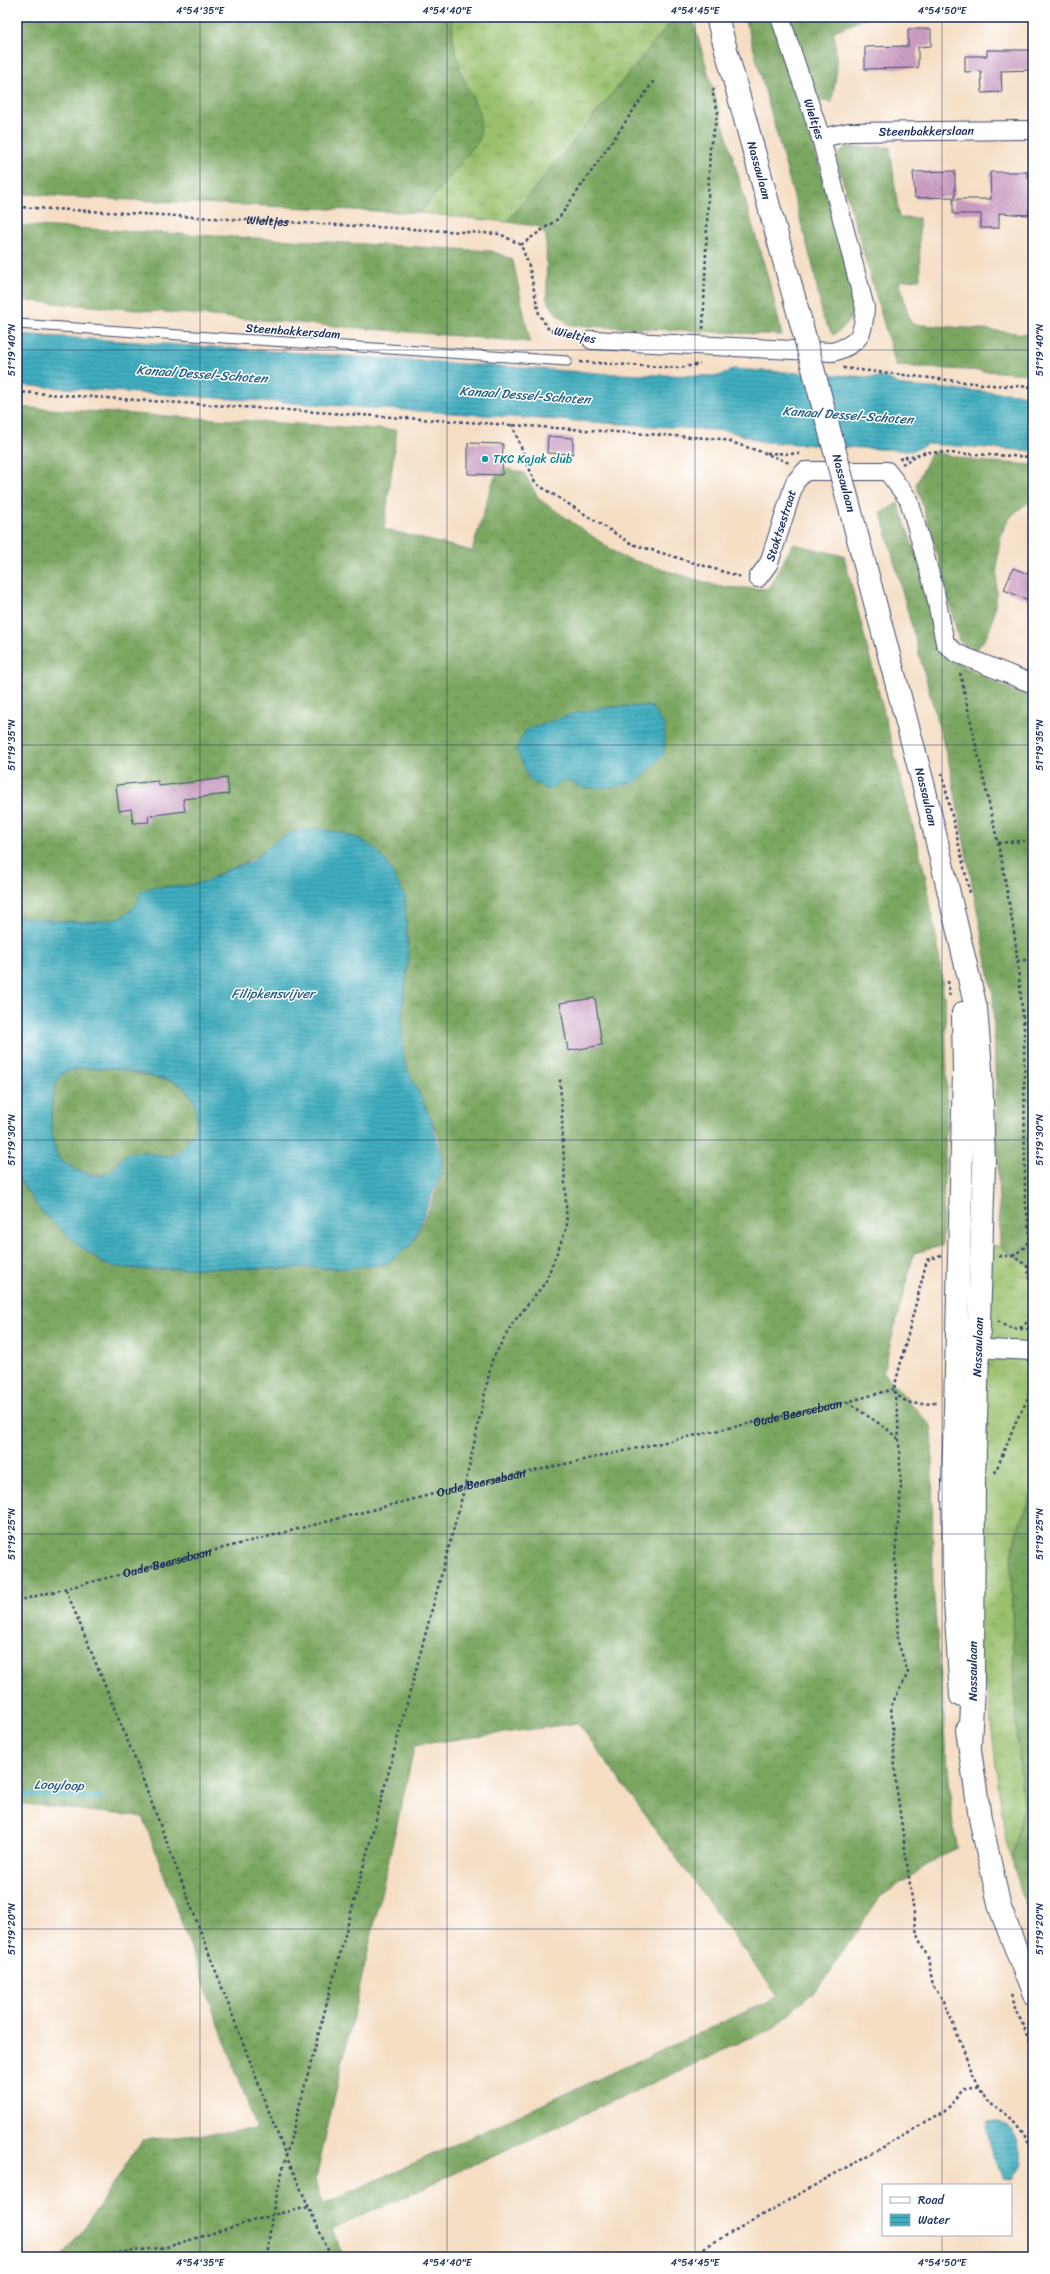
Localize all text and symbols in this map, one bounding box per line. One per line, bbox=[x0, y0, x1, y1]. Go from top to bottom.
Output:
text: 4°54'35"E bbox=[176, 2, 225, 20]
text: 4°54'40"E bbox=[423, 2, 473, 20]
text: 4°54'45"E bbox=[671, 2, 721, 20]
text: 4°54'50"E bbox=[918, 2, 968, 20]
street label: Wieltjes bbox=[797, 96, 831, 143]
street label: Steenbakkerslaan bbox=[879, 120, 975, 143]
street label: Nassaulaan bbox=[741, 139, 778, 203]
street label: Wieltjes bbox=[246, 209, 290, 233]
street label: Steenbakkersdam bbox=[245, 317, 341, 345]
street label: Wieltjes bbox=[552, 320, 598, 350]
text: 51°19'40"N bbox=[3, 324, 21, 376]
text: 51°19'40"N bbox=[1031, 324, 1049, 376]
water label: Kanaal Dessel-Schoten bbox=[136, 358, 270, 390]
water label: Kanaal Dessel-Schoten bbox=[459, 379, 593, 411]
water label: Kanaal Dessel-Schoten bbox=[782, 399, 916, 431]
place label: TKC Kajak club bbox=[493, 448, 573, 470]
street label: Nassaulaan bbox=[826, 451, 862, 515]
marker: TKC Kajak club bbox=[480, 454, 490, 464]
street label: Stoktsestraat bbox=[759, 487, 803, 564]
text: 51°19'35"N bbox=[3, 719, 21, 771]
text: 51°19'35"N bbox=[1031, 719, 1049, 771]
street label: Nassaulaan bbox=[908, 765, 944, 829]
water label: Filipkensvijver bbox=[232, 982, 317, 1005]
text: 51°19'30"N bbox=[3, 1114, 21, 1166]
text: 51°19'30"N bbox=[1031, 1114, 1049, 1166]
street label: Nassaulaan bbox=[966, 1316, 990, 1377]
street label: Oude Beersebaan bbox=[751, 1392, 845, 1433]
street label: Oude Beersebaan bbox=[434, 1462, 528, 1504]
text: 51°19'25"N bbox=[3, 1508, 21, 1560]
text: 51°19'25"N bbox=[1031, 1508, 1049, 1560]
street label: Oude Beersebaan bbox=[121, 1540, 214, 1584]
street label: Nassaulaan bbox=[962, 1641, 984, 1701]
water label: Looyloop bbox=[34, 1773, 85, 1797]
text: 51°19'20"N bbox=[3, 1903, 21, 1955]
text: 51°19'20"N bbox=[1031, 1903, 1049, 1955]
legend bbox=[882, 2184, 1012, 2236]
text: Road bbox=[918, 2189, 945, 2211]
text: Water bbox=[918, 2209, 951, 2231]
text: 4°54'35"E bbox=[176, 2254, 225, 2272]
text: 4°54'40"E bbox=[423, 2254, 473, 2272]
text: 4°54'45"E bbox=[671, 2254, 721, 2272]
text: 4°54'50"E bbox=[918, 2254, 968, 2272]

